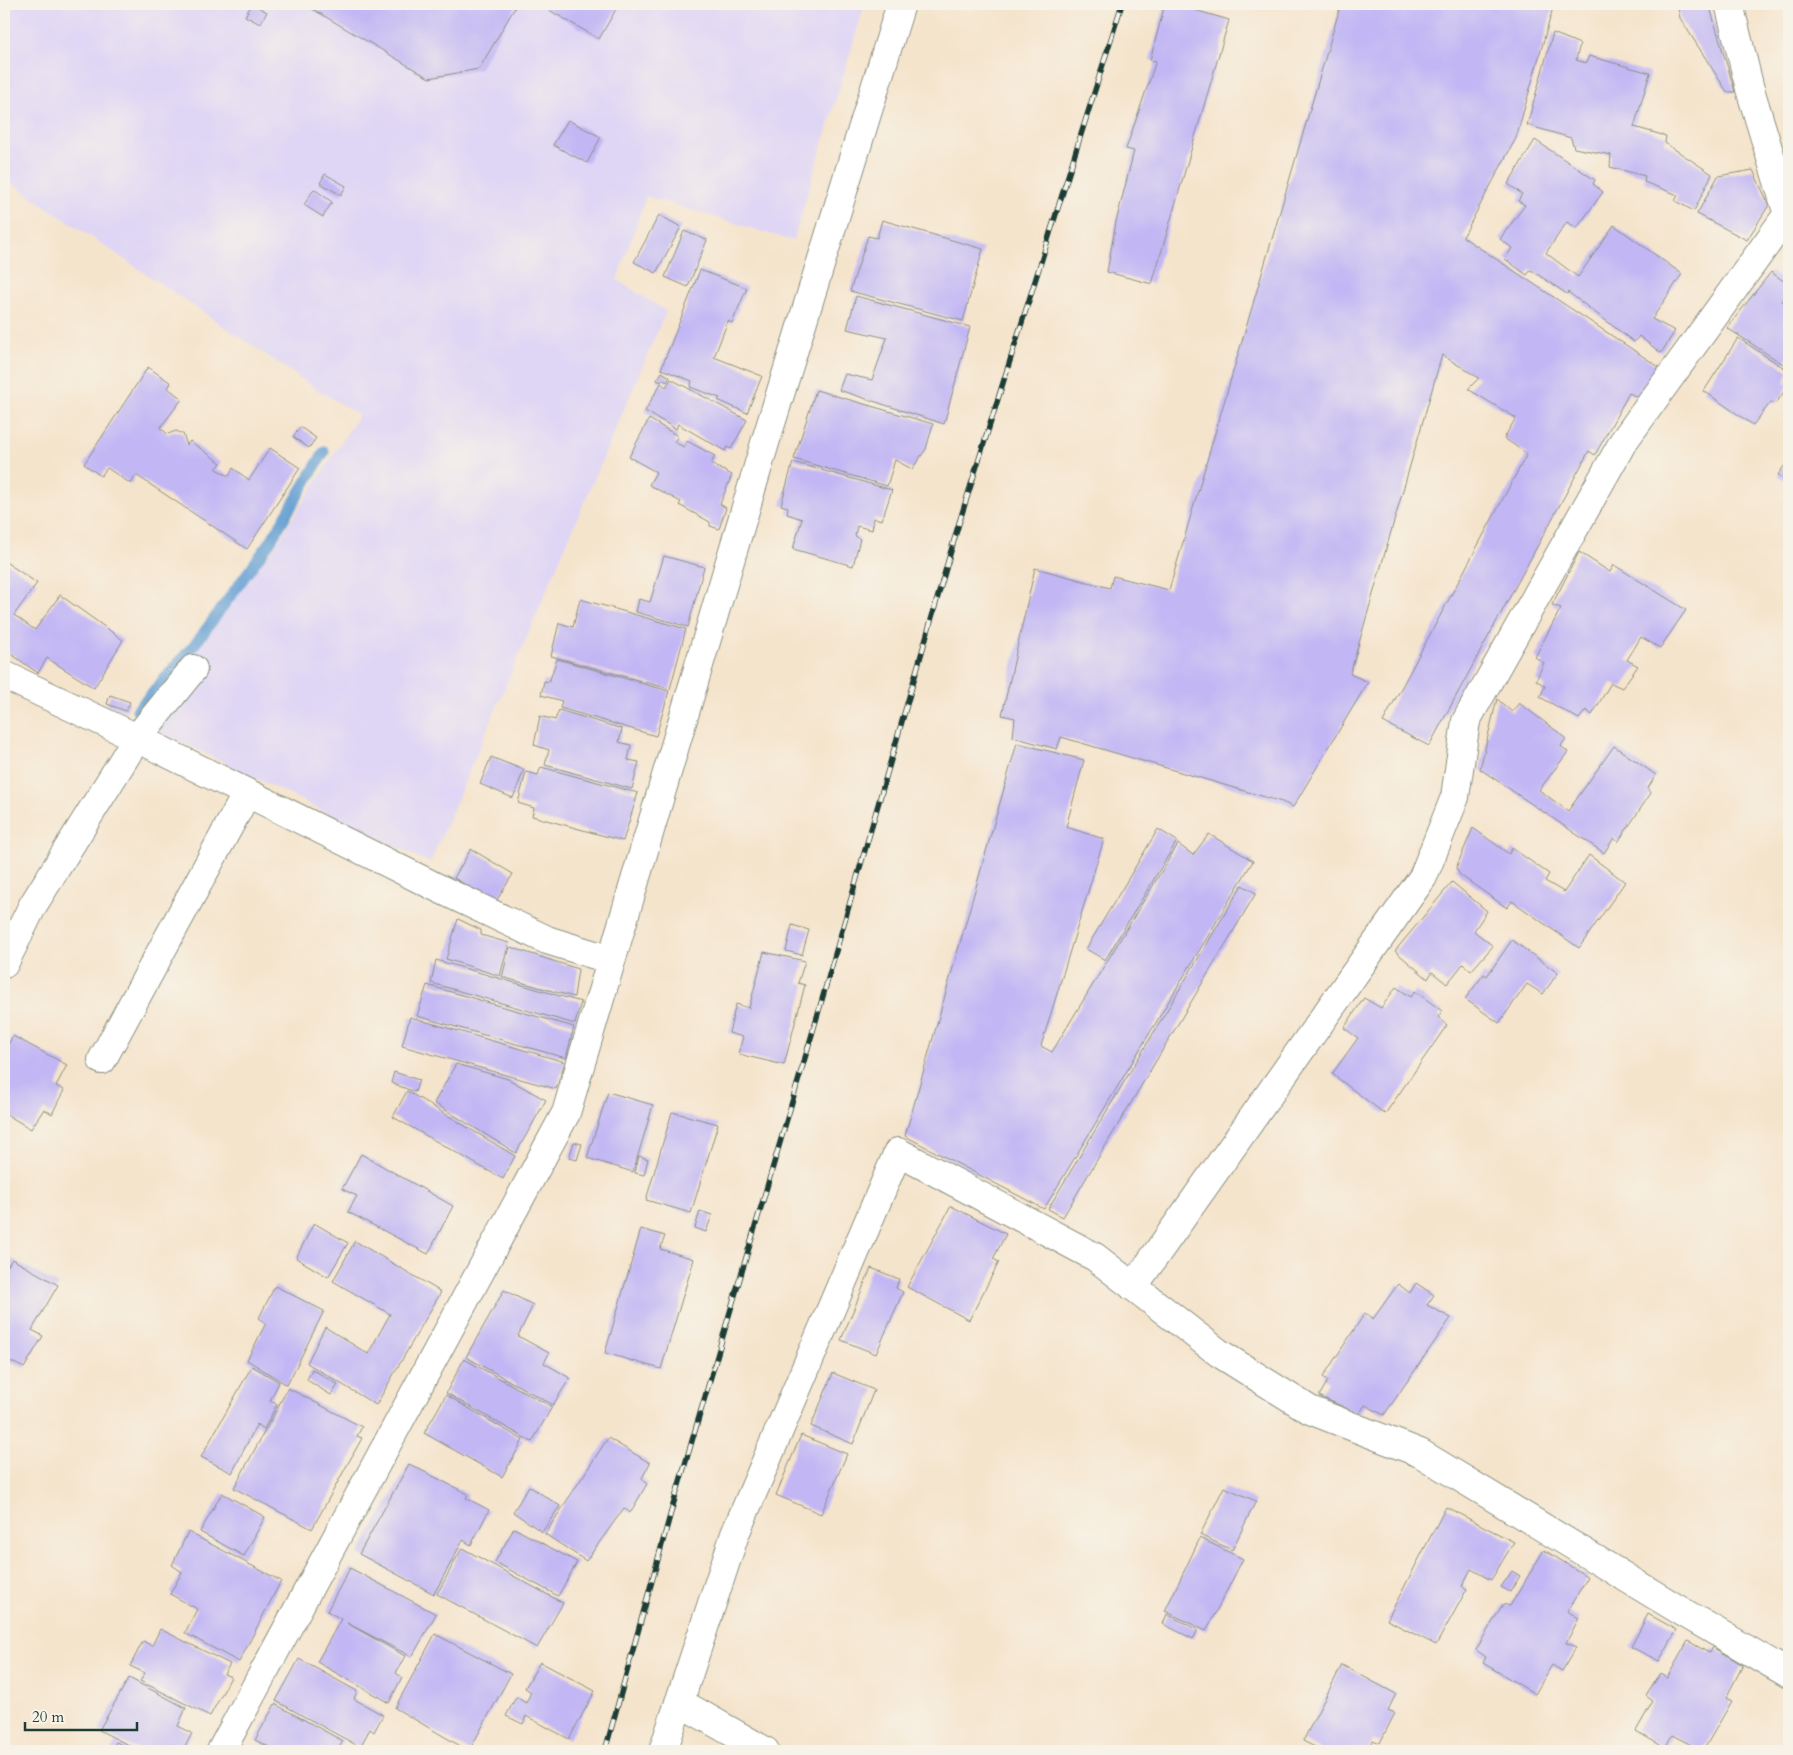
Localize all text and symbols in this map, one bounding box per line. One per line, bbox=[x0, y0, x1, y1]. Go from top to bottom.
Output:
scale bar bbox=[25, 1700, 138, 1732]
text: 20 m bbox=[32, 1707, 64, 1727]

